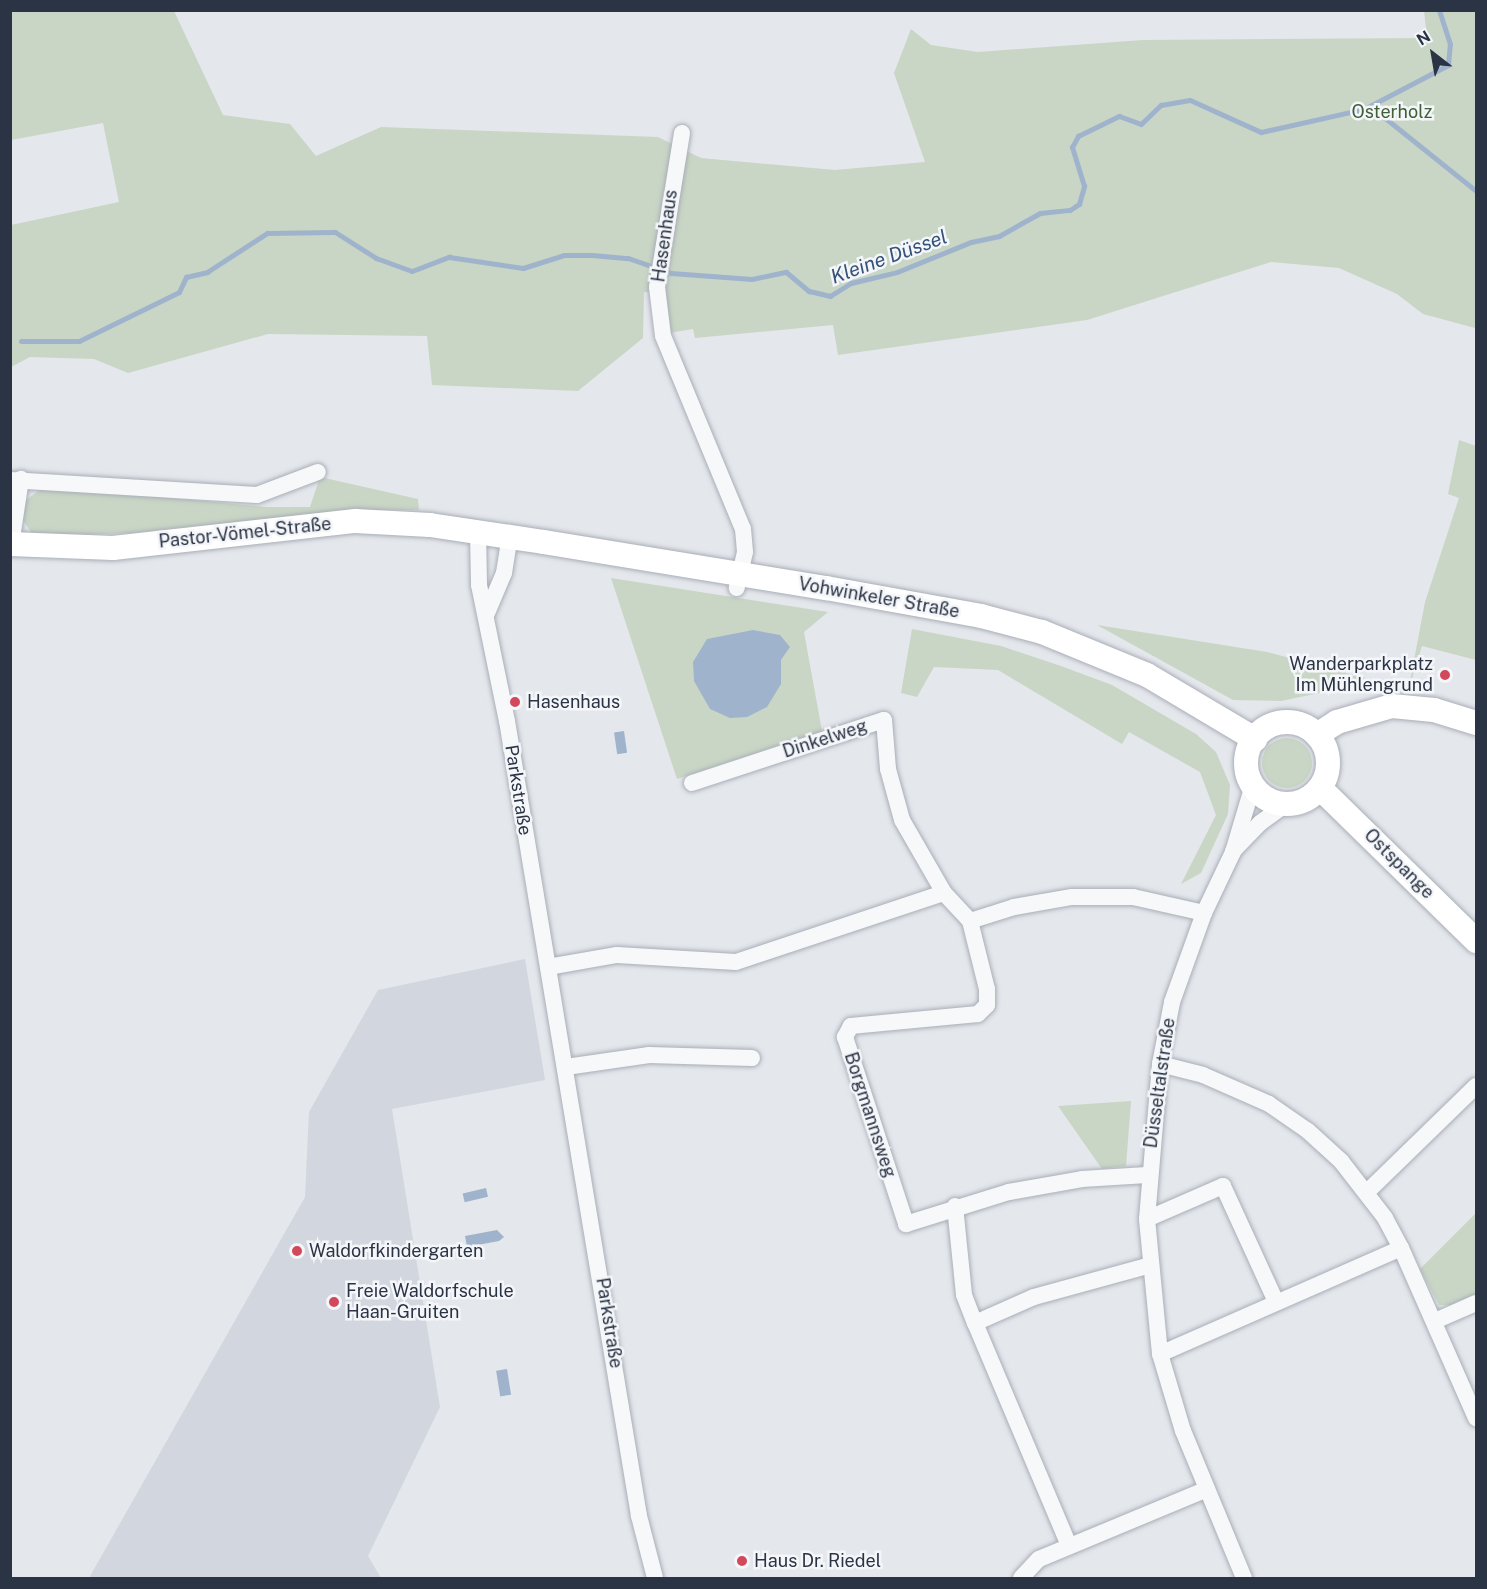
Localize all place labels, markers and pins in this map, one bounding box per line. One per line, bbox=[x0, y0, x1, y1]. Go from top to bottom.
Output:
place label: Wanderparkplatz Im Mühlengrund bbox=[1289, 654, 1433, 696]
marker: Wanderparkplatz Im Mühlengrund bbox=[1438, 668, 1452, 682]
place label: Hasenhaus bbox=[527, 691, 620, 713]
marker: Hasenhaus bbox=[508, 695, 522, 709]
place label: Waldorfkindergarten bbox=[309, 1240, 483, 1262]
marker: Waldorfkindergarten bbox=[290, 1244, 304, 1258]
place label: Freie Waldorfschule Haan-Gruiten bbox=[346, 1281, 514, 1324]
marker: Freie Waldorfschule Haan-Gruiten bbox=[327, 1295, 341, 1309]
place label: Haus Dr. Riedel bbox=[754, 1550, 881, 1572]
marker: Haus Dr. Riedel bbox=[735, 1554, 749, 1568]

